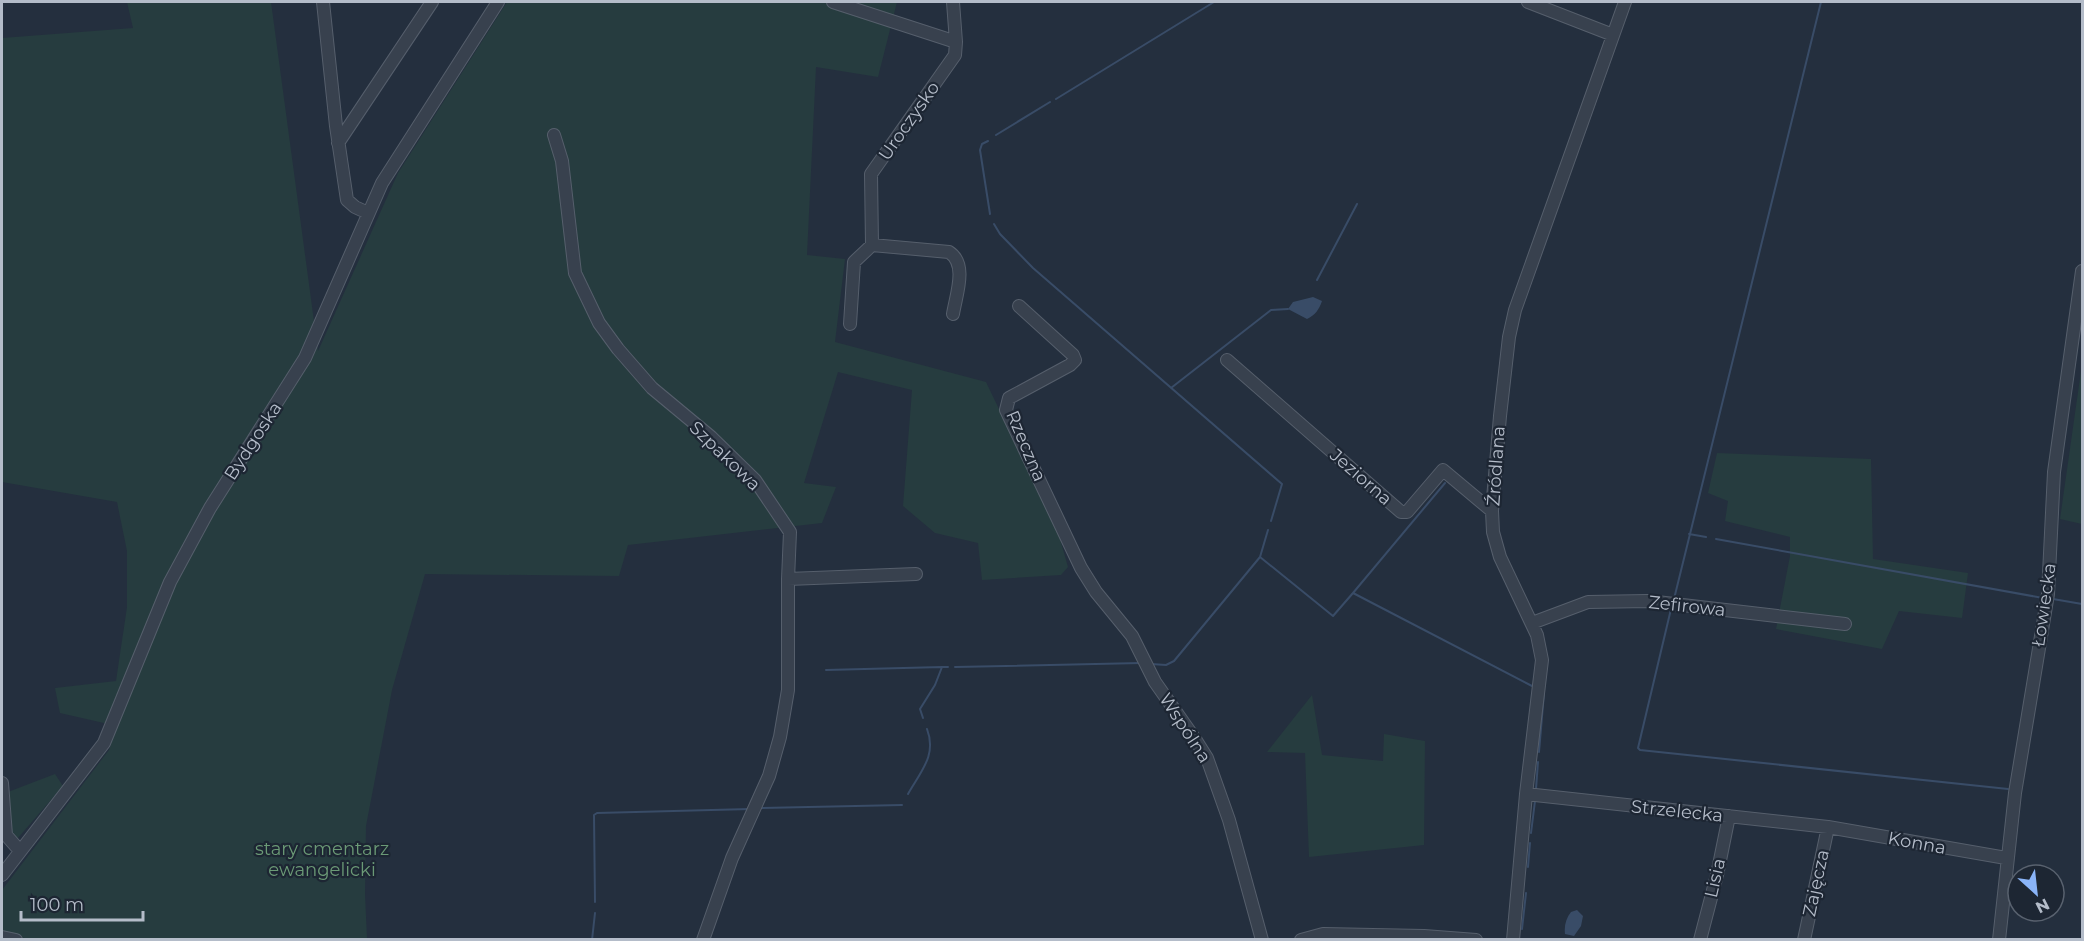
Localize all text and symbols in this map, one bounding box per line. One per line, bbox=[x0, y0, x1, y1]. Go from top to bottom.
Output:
street label: Uroczysko bbox=[874, 77, 944, 165]
street label: Bydgoska bbox=[220, 398, 286, 484]
street label: Rzeczna bbox=[1001, 407, 1051, 485]
street label: Szpakowa bbox=[685, 417, 765, 495]
street label: Źródlana bbox=[1482, 425, 1510, 507]
street label: Jeziorna bbox=[1325, 443, 1397, 510]
street label: Łowiecka bbox=[2027, 562, 2061, 648]
street label: Zefirowa bbox=[1647, 591, 1727, 621]
street label: Wspólna bbox=[1154, 689, 1216, 767]
street label: Strzelecka bbox=[1630, 795, 1724, 827]
street label: Konna bbox=[1886, 827, 1948, 859]
park label: stary cmentarz ewangelicki bbox=[255, 838, 389, 881]
street label: Zajęcza bbox=[1798, 847, 1834, 919]
street label: Lisia bbox=[1700, 856, 1730, 900]
north arrow bbox=[2006, 863, 2066, 923]
scale bar bbox=[21, 884, 142, 922]
text: 100 m bbox=[30, 894, 84, 916]
text: N bbox=[2033, 895, 2053, 917]

